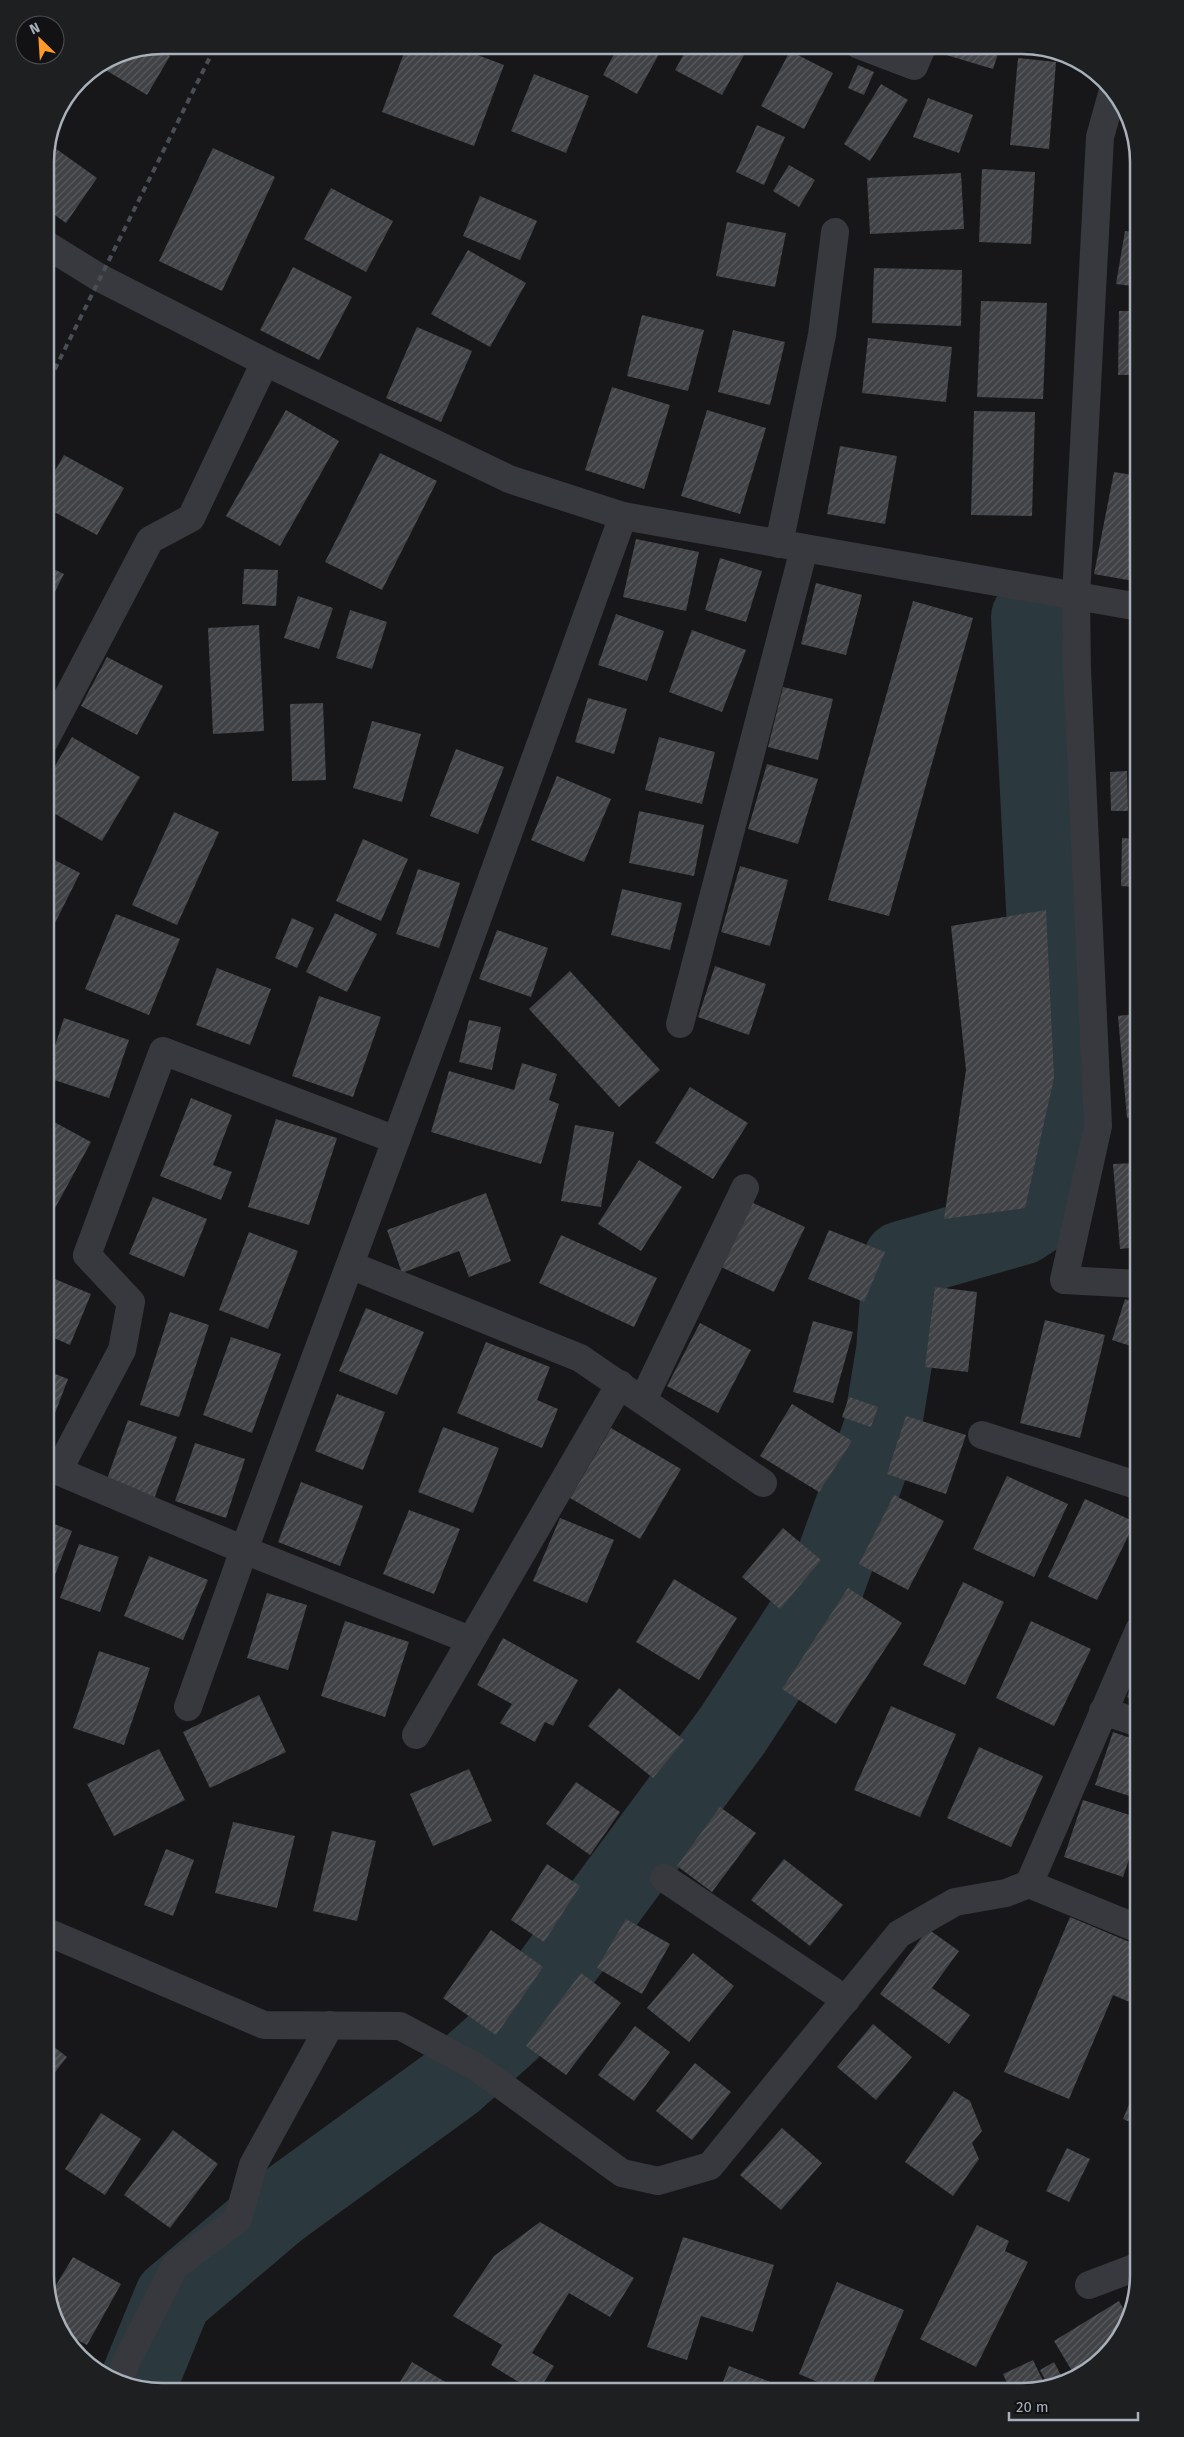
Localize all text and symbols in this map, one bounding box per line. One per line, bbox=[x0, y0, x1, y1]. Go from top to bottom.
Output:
north arrow bbox=[15, 15, 65, 65]
text: N bbox=[27, 19, 43, 38]
scale bar bbox=[1009, 2390, 1138, 2422]
text: 20 m bbox=[1016, 2398, 1049, 2416]

